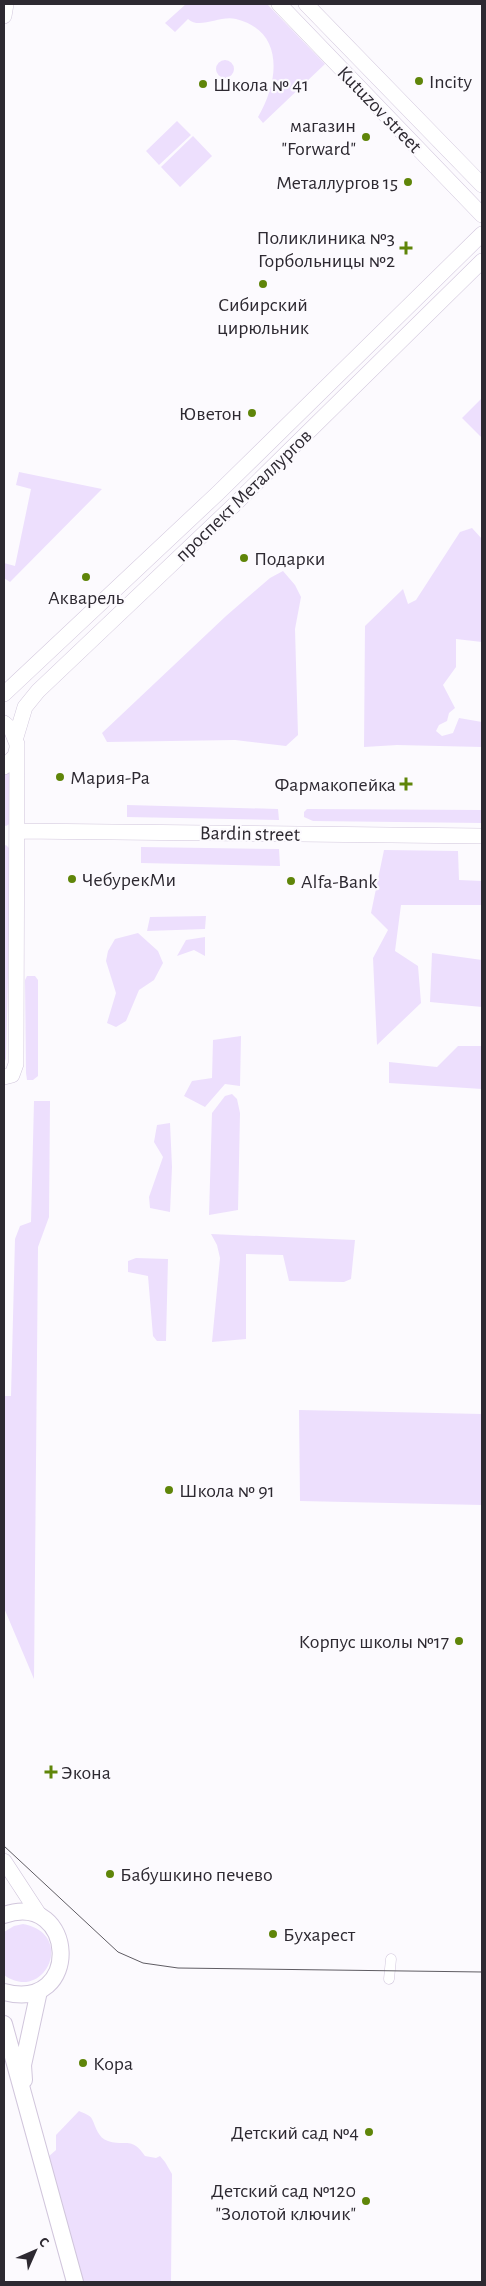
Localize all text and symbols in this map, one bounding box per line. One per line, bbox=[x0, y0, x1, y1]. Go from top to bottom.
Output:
street label: Kutuzov street bbox=[333, 63, 426, 157]
place label: Incity bbox=[429, 72, 472, 92]
place label: Школа № 41 bbox=[213, 75, 309, 95]
marker: Incity bbox=[413, 75, 425, 87]
marker: Школа № 41 bbox=[197, 78, 209, 90]
place label: магазин "Forward" bbox=[282, 116, 356, 159]
marker: магазин "Forward" bbox=[360, 131, 372, 143]
place label: Металлургов 15 bbox=[276, 173, 398, 193]
marker: Металлургов 15 bbox=[402, 176, 414, 188]
place label: Поликлиника №3 Горбольницы №2 bbox=[257, 228, 395, 271]
marker: Поликлиника №3 Горбольницы №2 bbox=[399, 241, 413, 255]
marker: Сибирский цирюльник bbox=[257, 278, 269, 290]
place label: Сибирский цирюльник bbox=[217, 295, 309, 338]
place label: Юветон bbox=[179, 404, 242, 424]
marker: Юветон bbox=[246, 407, 258, 419]
street label: проспект Металлургов bbox=[172, 426, 316, 566]
place label: Подарки bbox=[254, 549, 325, 569]
marker: Подарки bbox=[238, 552, 250, 564]
marker: Акварель bbox=[80, 571, 92, 583]
place label: Акварель bbox=[48, 588, 125, 608]
place label: Мария-Ра bbox=[70, 768, 150, 788]
marker: Мария-Ра bbox=[54, 771, 66, 783]
place label: Фармакопейка bbox=[274, 775, 396, 795]
marker: Фармакопейка bbox=[400, 778, 412, 790]
street label: Bardin street bbox=[200, 823, 301, 845]
place label: ЧебурекМи bbox=[82, 870, 176, 890]
place label: Alfa-Bank bbox=[301, 872, 377, 892]
marker: ЧебурекМи bbox=[66, 873, 78, 885]
marker: Alfa-Bank bbox=[285, 875, 297, 887]
place label: Школа № 91 bbox=[179, 1481, 275, 1501]
marker: Школа № 91 bbox=[163, 1484, 175, 1496]
place label: Корпус школы №17 bbox=[299, 1632, 449, 1652]
marker: Корпус школы №17 bbox=[453, 1635, 465, 1647]
place label: Экона bbox=[61, 1763, 111, 1783]
marker: Экона bbox=[45, 1766, 57, 1778]
place label: Бабушкино печево bbox=[120, 1865, 273, 1885]
marker: Бабушкино печево bbox=[104, 1868, 116, 1880]
place label: Бухарест bbox=[283, 1925, 356, 1945]
marker: Бухарест bbox=[267, 1928, 279, 1940]
place label: Кора bbox=[93, 2054, 133, 2074]
marker: Кора bbox=[77, 2057, 89, 2069]
place label: Детский сад №4 bbox=[231, 2123, 359, 2143]
marker: Детский сад №4 bbox=[363, 2126, 375, 2138]
place label: Детский сад №120 "Золотой ключик" bbox=[211, 2181, 356, 2224]
marker: Детский сад №120 "Золотой ключик" bbox=[360, 2195, 372, 2207]
north arrow bbox=[10, 2226, 60, 2276]
text: С bbox=[36, 2235, 51, 2250]

